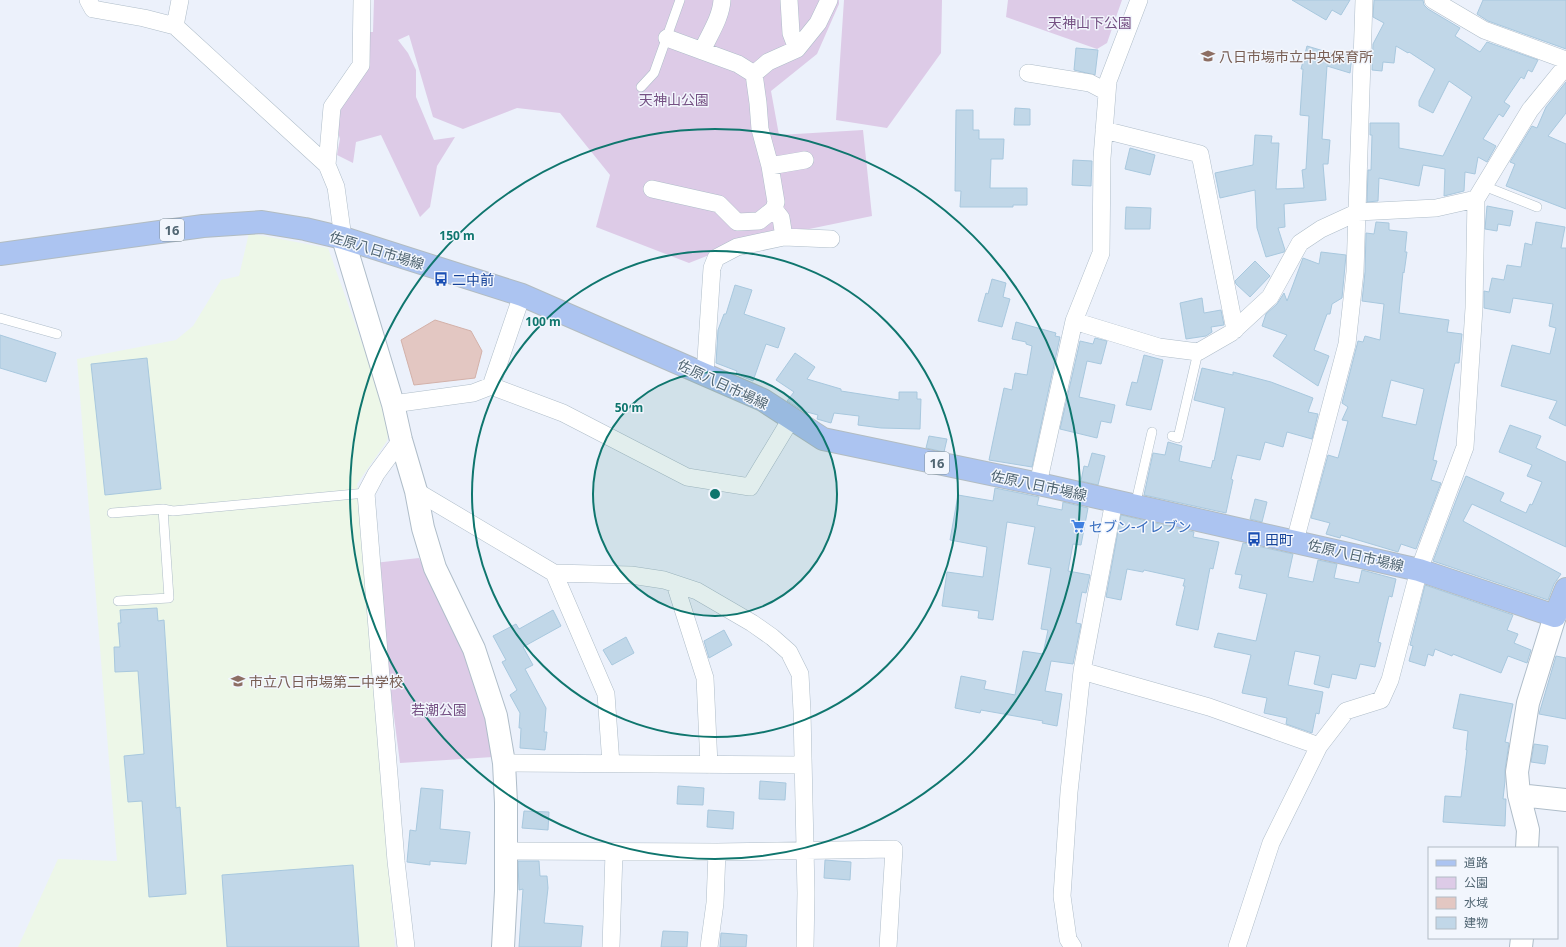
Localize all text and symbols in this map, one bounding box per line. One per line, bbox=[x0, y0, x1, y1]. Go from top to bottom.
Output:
park label: 天神山下公園 bbox=[1048, 13, 1132, 32]
place label: 八日市場市立中央保育所 bbox=[1219, 47, 1373, 66]
school or university icon: 八日市場市立中央保育所 bbox=[1200, 48, 1216, 64]
park label: 天神山公園 bbox=[639, 90, 709, 109]
road number: 16 bbox=[160, 219, 184, 241]
street label: 佐原八日市場線 bbox=[327, 227, 427, 273]
text: 150 m bbox=[439, 227, 475, 244]
place label: 二中前 bbox=[452, 270, 494, 289]
bus stop icon: 二中前 bbox=[433, 271, 449, 287]
text: 100 m bbox=[525, 313, 561, 330]
street label: 佐原八日市場線 bbox=[675, 355, 771, 413]
text: 50 m bbox=[615, 399, 643, 416]
road number: 16 bbox=[925, 452, 949, 474]
street label: 佐原八日市場線 bbox=[989, 466, 1089, 504]
centre of rings bbox=[708, 487, 722, 501]
place label: セブン-イレブン bbox=[1089, 517, 1192, 536]
supermarket icon: セブン-イレブン bbox=[1070, 518, 1086, 534]
place label: 田町 bbox=[1265, 530, 1293, 549]
bus stop icon: 田町 bbox=[1246, 531, 1262, 547]
street label: 佐原八日市場線 bbox=[1306, 535, 1406, 575]
place label: 市立八日市場第二中学校 bbox=[249, 672, 403, 691]
school or university icon: 市立八日市場第二中学校 bbox=[230, 673, 246, 689]
park label: 若潮公園 bbox=[411, 700, 467, 719]
legend bbox=[1428, 847, 1558, 939]
text: 道路 bbox=[1464, 854, 1488, 871]
text: 公園 bbox=[1464, 874, 1488, 891]
text: 水域 bbox=[1464, 894, 1488, 911]
text: 建物 bbox=[1464, 914, 1488, 931]

